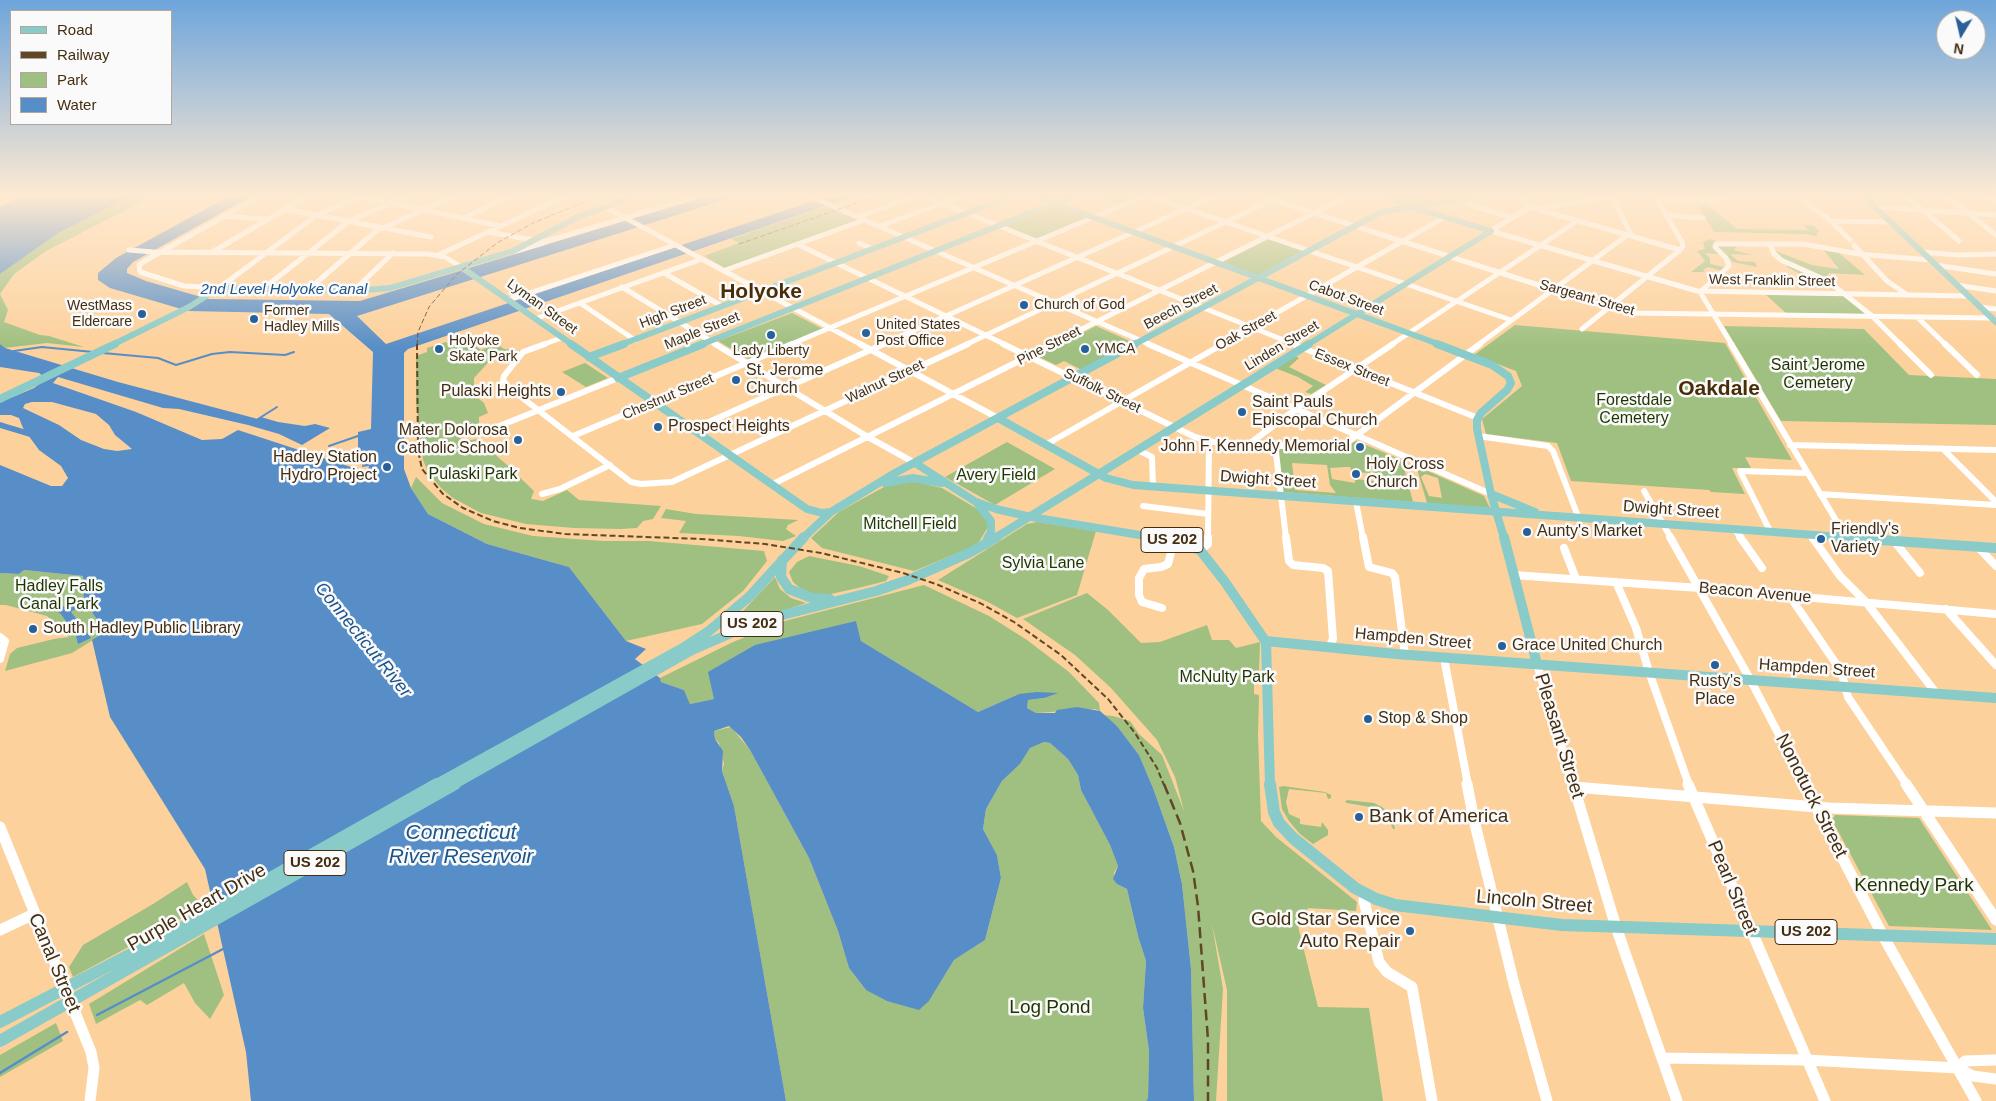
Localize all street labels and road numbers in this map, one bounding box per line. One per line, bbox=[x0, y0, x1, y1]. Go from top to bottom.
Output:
street label: West Franklin Street bbox=[1709, 271, 1835, 291]
street label: Lyman Street bbox=[504, 276, 580, 338]
street label: Sargeant Street bbox=[1538, 276, 1636, 320]
street label: Cabot Street bbox=[1306, 277, 1386, 319]
street label: Beech Street bbox=[1141, 281, 1221, 333]
street label: High Street bbox=[637, 292, 709, 332]
street label: Oak Street bbox=[1213, 307, 1279, 355]
street label: Maple Street bbox=[662, 308, 742, 354]
street label: Linden Street bbox=[1242, 317, 1322, 375]
street label: Pine Street bbox=[1014, 323, 1084, 369]
street label: Essex Street bbox=[1312, 345, 1392, 391]
street label: Walnut Street bbox=[843, 357, 927, 407]
street label: Suffolk Street bbox=[1061, 365, 1143, 417]
street label: Chestnut Street bbox=[620, 370, 716, 424]
street label: Dwight Street bbox=[1219, 467, 1317, 493]
street label: Dwight Street bbox=[1622, 497, 1720, 523]
road number: US 202 bbox=[1141, 528, 1203, 552]
street label: Beacon Avenue bbox=[1698, 579, 1812, 607]
road number: US 202 bbox=[721, 612, 783, 636]
street label: Hampden Street bbox=[1354, 624, 1472, 654]
street label: Hampden Street bbox=[1758, 655, 1876, 683]
street label: Pleasant Street bbox=[1529, 671, 1589, 801]
street label: Nonotuck Street bbox=[1770, 730, 1852, 862]
street label: Pearl Street bbox=[1702, 837, 1762, 939]
road number: US 202 bbox=[284, 850, 346, 876]
street label: Purple Heart Drive bbox=[124, 859, 270, 957]
street label: Lincoln Street bbox=[1475, 886, 1593, 918]
street label: Canal Street bbox=[23, 910, 85, 1016]
road number: US 202 bbox=[1775, 920, 1837, 944]

